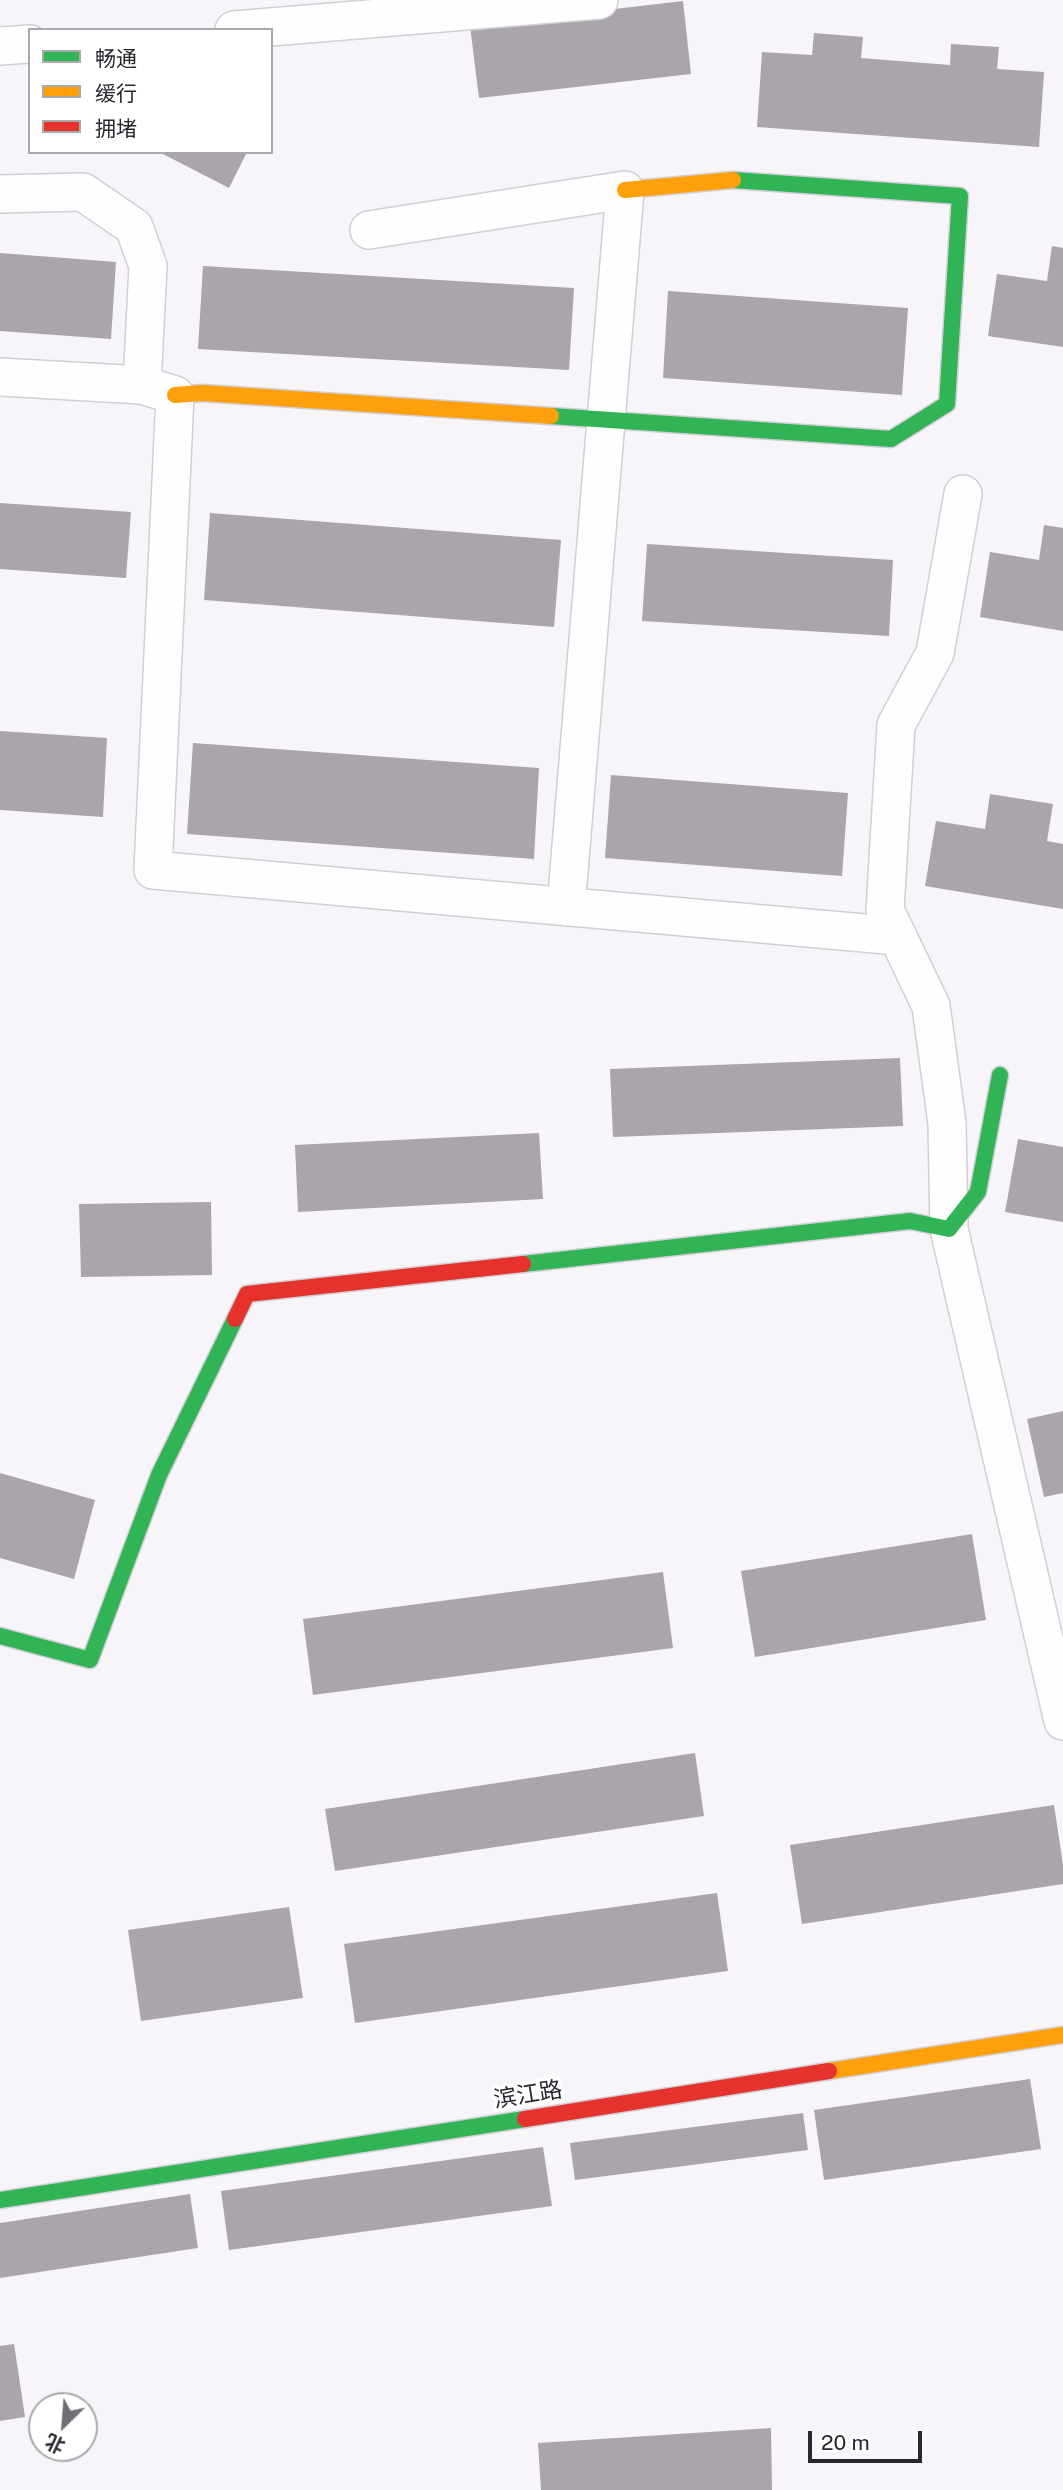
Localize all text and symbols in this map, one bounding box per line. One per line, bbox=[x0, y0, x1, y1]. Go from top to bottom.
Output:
legend bbox=[28, 28, 273, 154]
text: 畅通 bbox=[95, 46, 137, 71]
text: 缓行 bbox=[95, 81, 137, 106]
text: 拥堵 bbox=[95, 116, 137, 141]
street label: 滨江路 bbox=[492, 2076, 564, 2114]
north arrow bbox=[28, 2392, 98, 2462]
scale bar bbox=[811, 2416, 925, 2460]
text: 北 bbox=[42, 2430, 68, 2458]
text: 20 m bbox=[821, 2430, 870, 2455]

